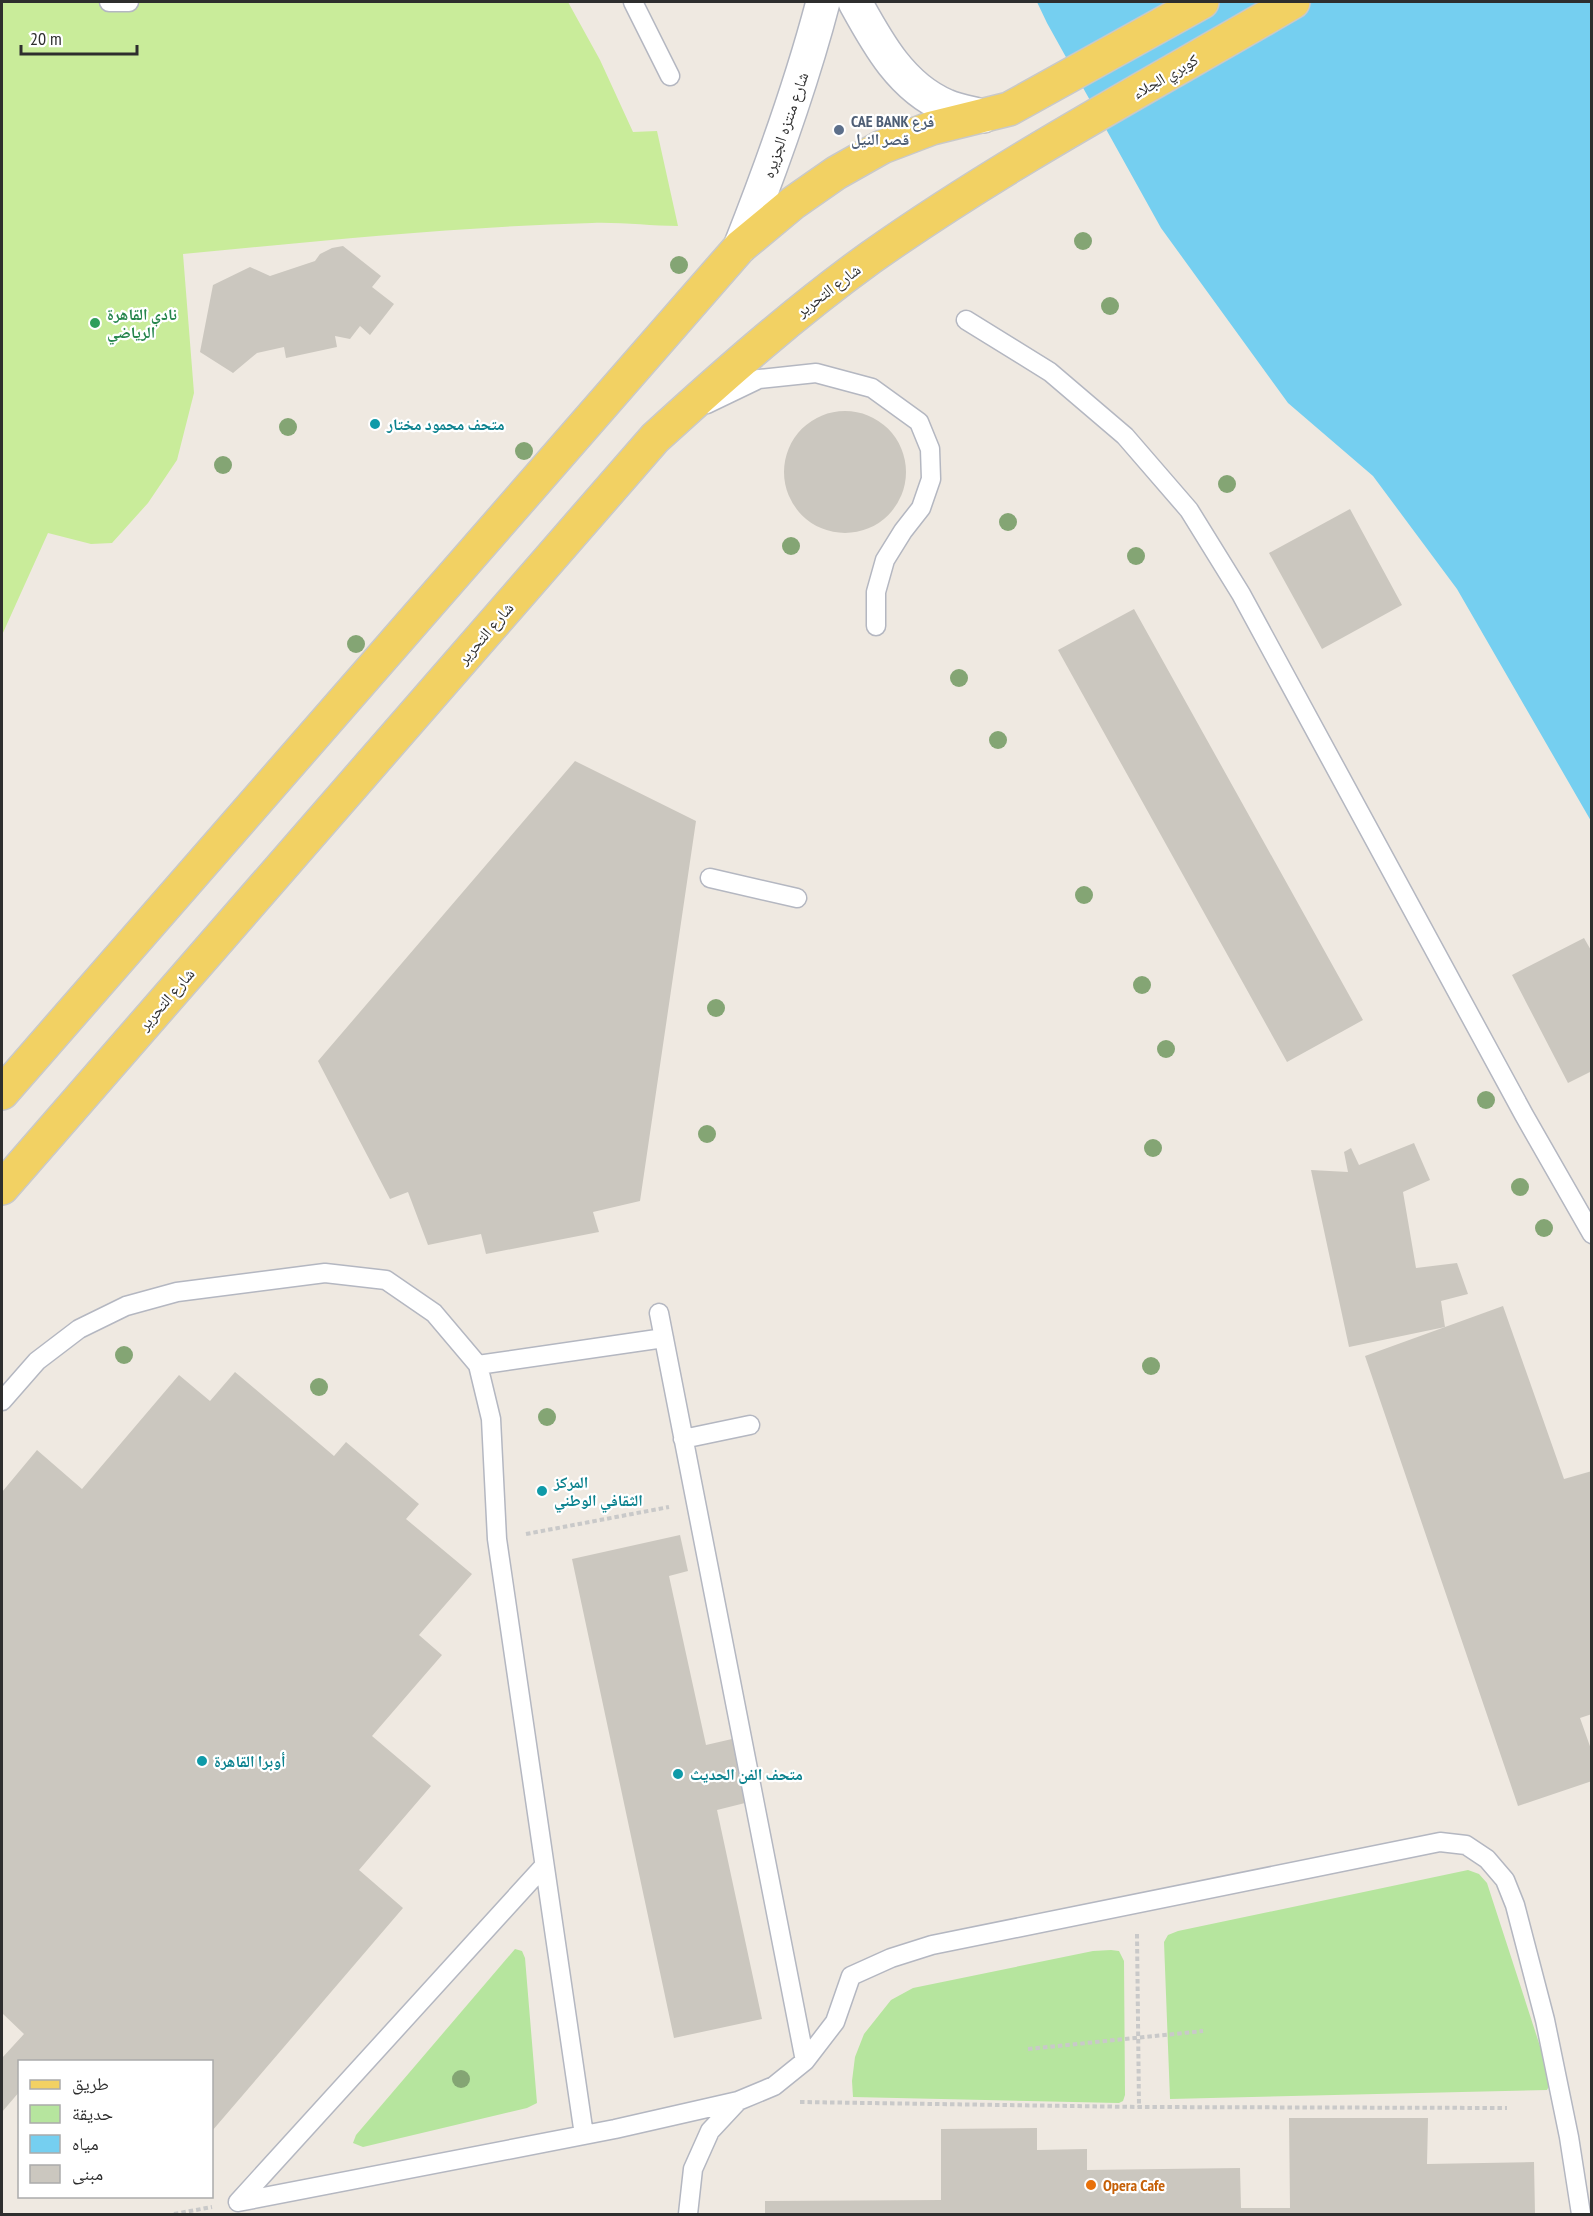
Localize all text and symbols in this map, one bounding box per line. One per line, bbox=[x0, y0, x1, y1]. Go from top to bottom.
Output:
scale bar bbox=[21, 18, 136, 56]
text: 20 m bbox=[30, 27, 62, 50]
street label: كوبري الجلاء bbox=[1128, 49, 1203, 106]
street label: شارع منتزه الجزيره bbox=[758, 69, 813, 181]
place label: CAE BANK فرع قصر النيل bbox=[851, 111, 935, 149]
marker: CAE BANK فرع قصر النيل bbox=[832, 123, 846, 137]
street label: شارع التحرير bbox=[791, 259, 865, 322]
place label: نادي القاهرة الرياضي bbox=[107, 304, 177, 345]
marker: نادي القاهرة الرياضي bbox=[88, 316, 102, 330]
place label: متحف محمود مختار bbox=[386, 414, 505, 434]
marker: متحف محمود مختار bbox=[368, 417, 382, 431]
street label: شارع التحرير bbox=[452, 598, 518, 670]
street label: شارع التحرير bbox=[133, 964, 199, 1036]
place label: المركز الثقافي الوطني bbox=[553, 1472, 643, 1513]
marker: المركز الثقافي الوطني bbox=[535, 1484, 549, 1498]
place label: أوبرا القاهرة bbox=[214, 1751, 286, 1771]
marker: أوبرا القاهرة bbox=[195, 1754, 209, 1768]
place label: متحف الفن الحديث bbox=[690, 1764, 803, 1784]
marker: متحف الفن الحديث bbox=[671, 1767, 685, 1781]
legend bbox=[18, 2060, 213, 2198]
text: طريق bbox=[72, 2072, 109, 2095]
text: حديقة bbox=[72, 2102, 113, 2125]
text: مياه bbox=[72, 2132, 99, 2155]
text: مبنى bbox=[72, 2162, 103, 2185]
place label: Opera Cafe bbox=[1103, 2175, 1165, 2195]
marker: Opera Cafe bbox=[1084, 2178, 1098, 2192]

